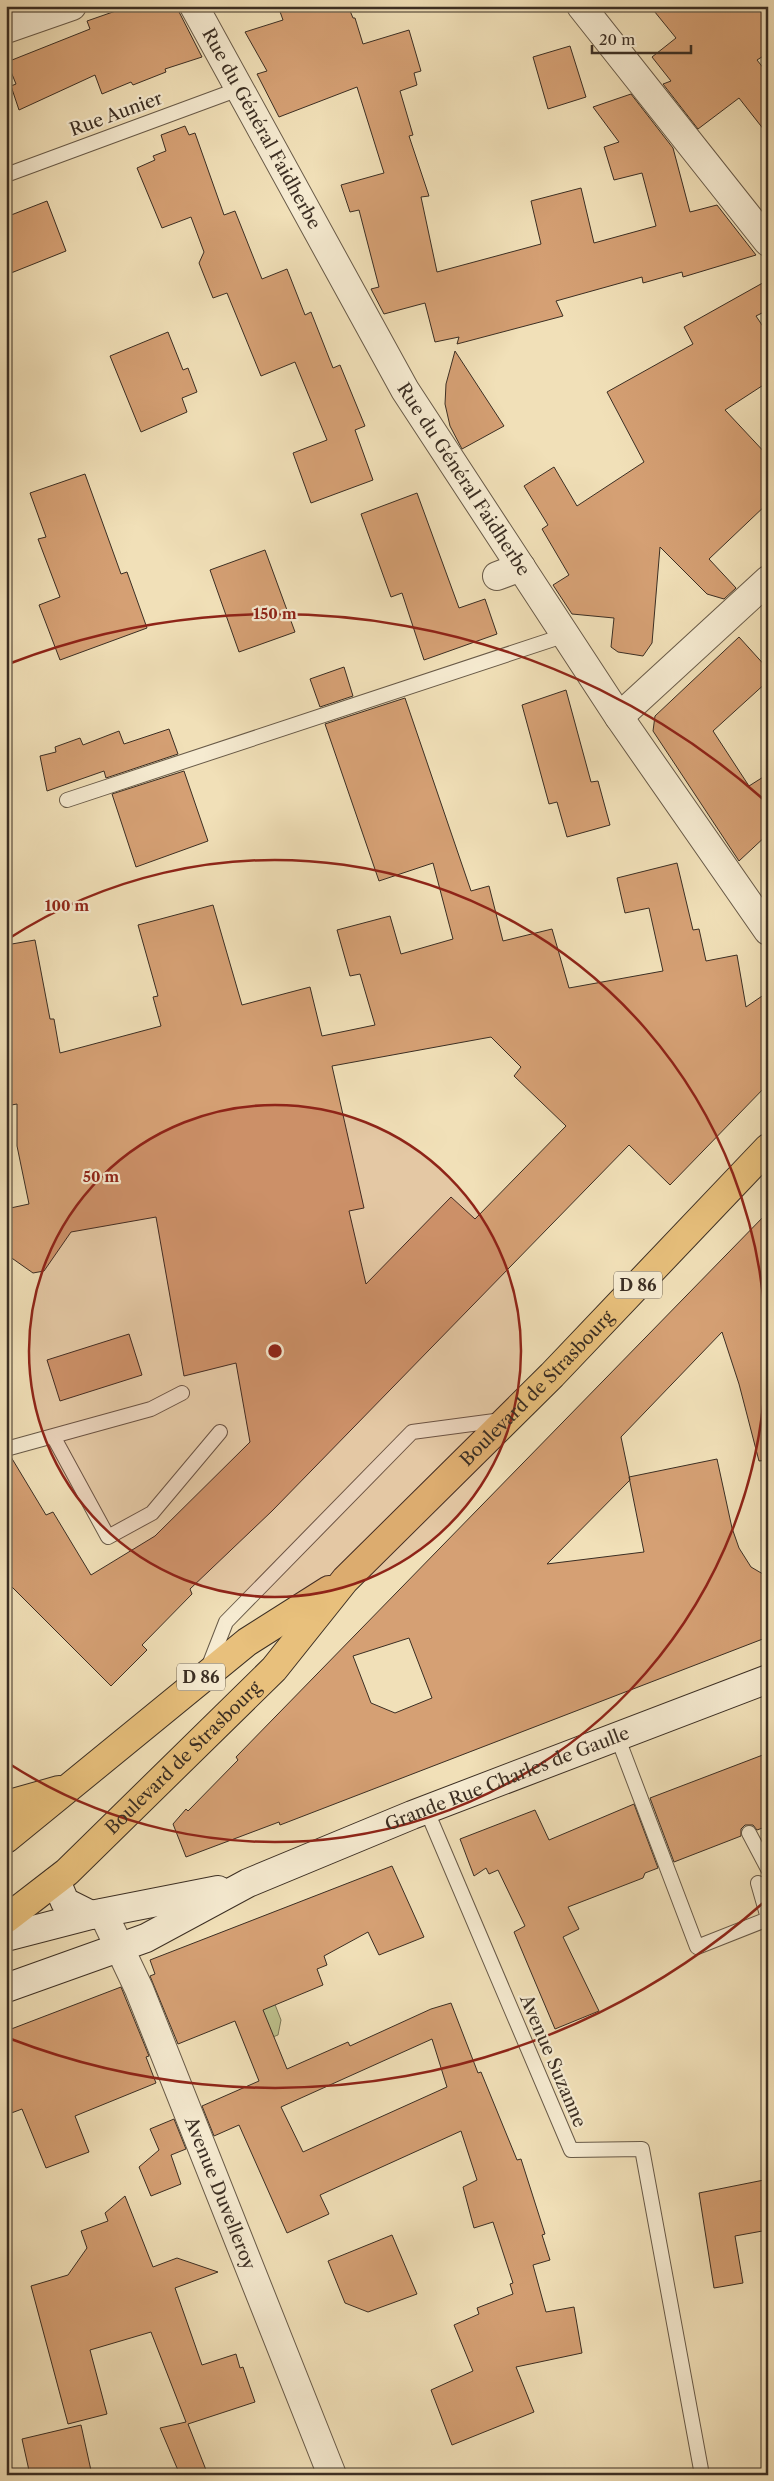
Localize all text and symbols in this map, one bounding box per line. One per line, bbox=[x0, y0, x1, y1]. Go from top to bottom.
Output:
scale bar bbox=[592, 22, 690, 54]
street label: Rue du Général Faidherbe bbox=[197, 24, 326, 233]
text: 20 m bbox=[599, 30, 635, 49]
street label: Rue Aunier bbox=[67, 87, 166, 141]
street label: Rue du Général Faidherbe bbox=[392, 379, 535, 580]
text: 150 m bbox=[253, 604, 297, 623]
text: 100 m bbox=[45, 896, 89, 915]
text: 50 m bbox=[83, 1167, 119, 1186]
road number: D 86 bbox=[614, 1272, 662, 1298]
street label: Boulevard de Strasbourg bbox=[455, 1306, 619, 1471]
centre of rings bbox=[266, 1342, 284, 1360]
road number: D 86 bbox=[177, 1664, 225, 1690]
street label: Boulevard de Strasbourg bbox=[101, 1676, 266, 1839]
street label: Grande Rue Charles de Gaulle bbox=[382, 1722, 633, 1836]
street label: Avenue Suzanne bbox=[515, 1990, 591, 2131]
street label: Avenue Duvelleroy bbox=[180, 2113, 261, 2274]

